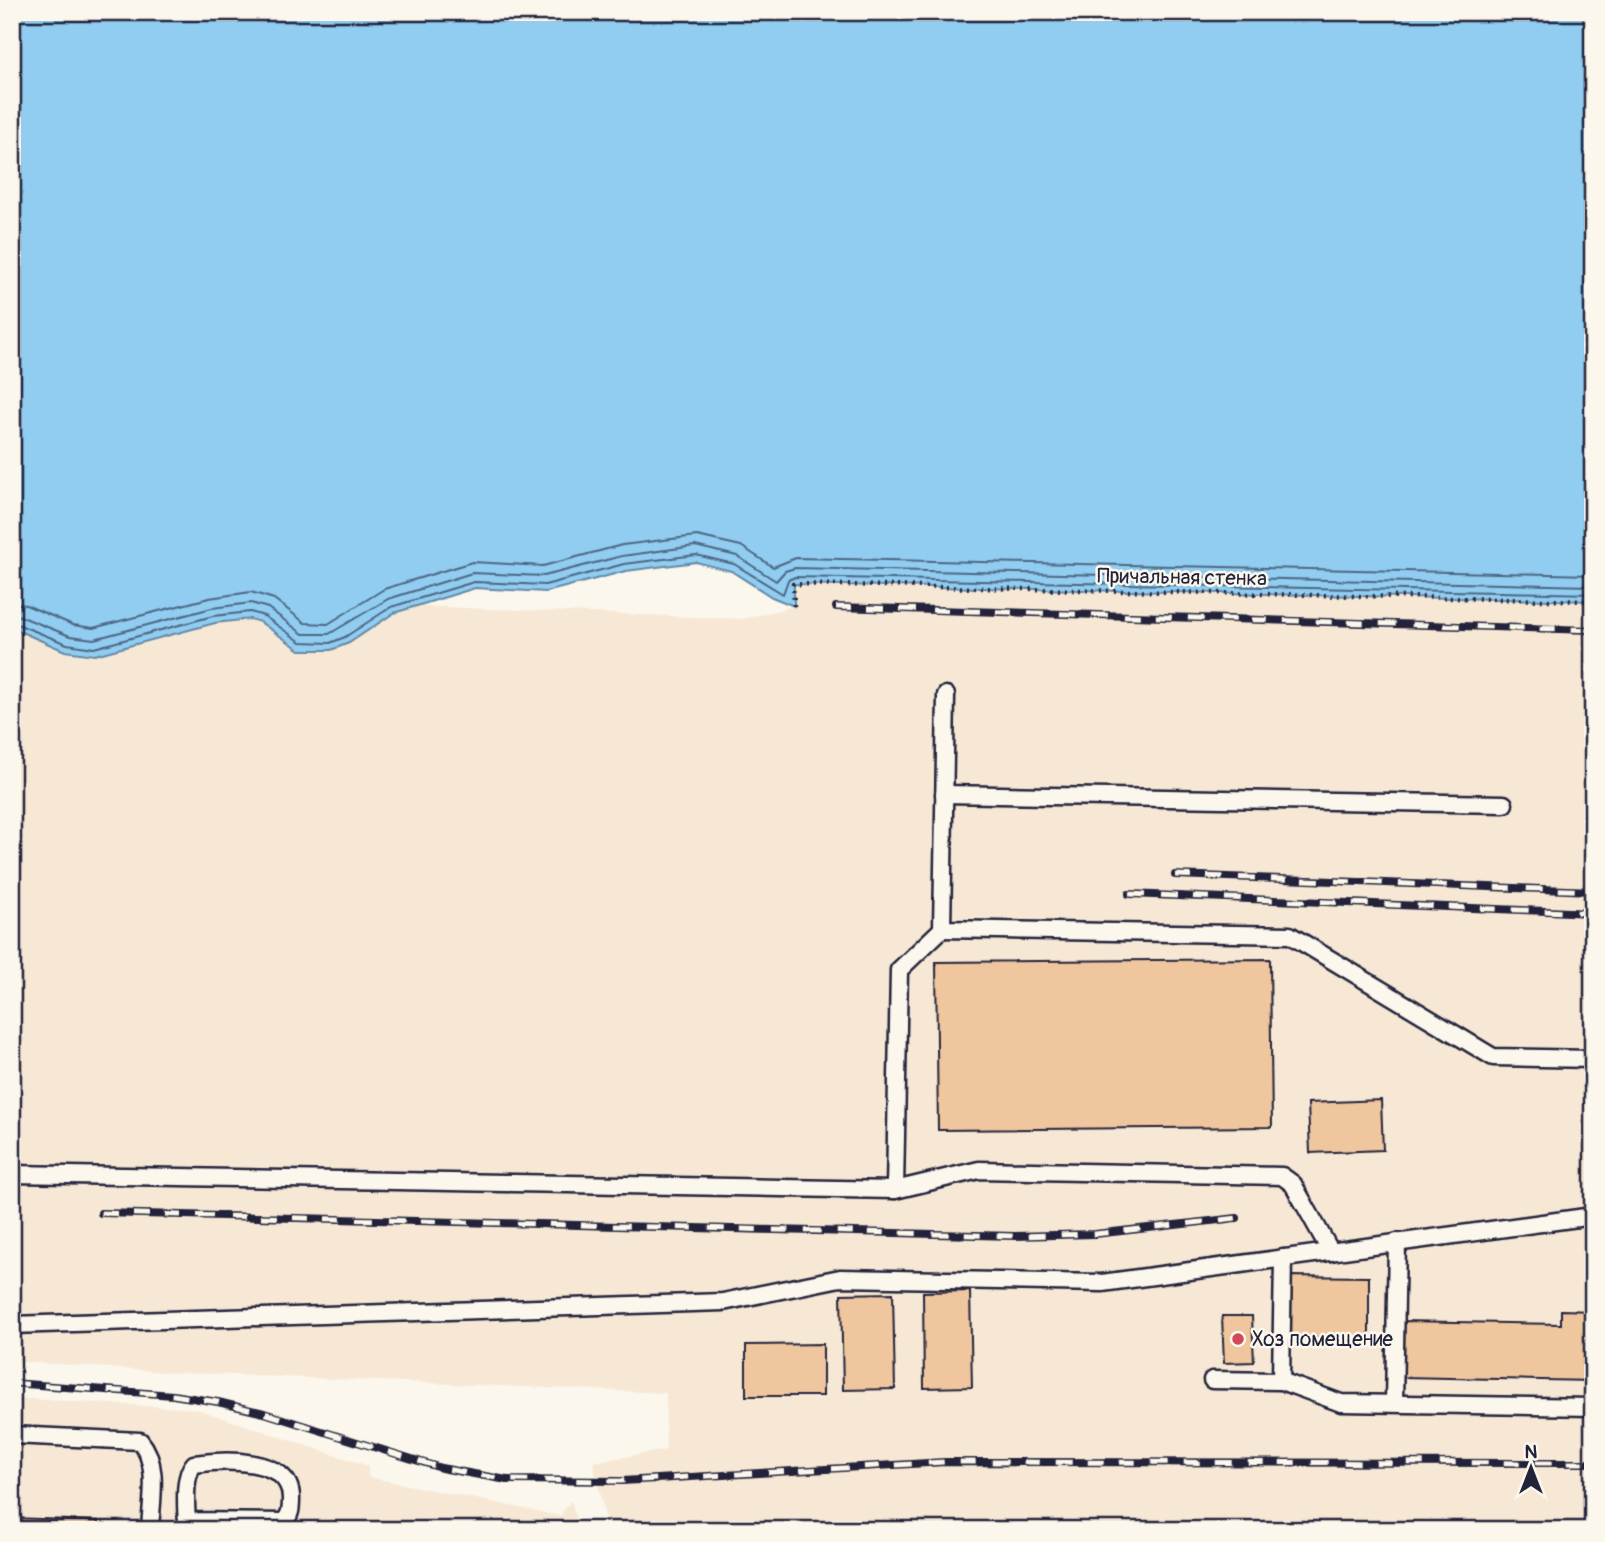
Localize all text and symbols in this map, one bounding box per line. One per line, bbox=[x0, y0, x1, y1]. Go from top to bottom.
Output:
street label: Причальная стенка bbox=[1097, 563, 1267, 592]
place label: Хоз помещение bbox=[1252, 1326, 1394, 1353]
marker: Хоз помещение bbox=[1230, 1331, 1246, 1347]
north arrow bbox=[1496, 1434, 1566, 1504]
text: N bbox=[1525, 1440, 1538, 1464]

